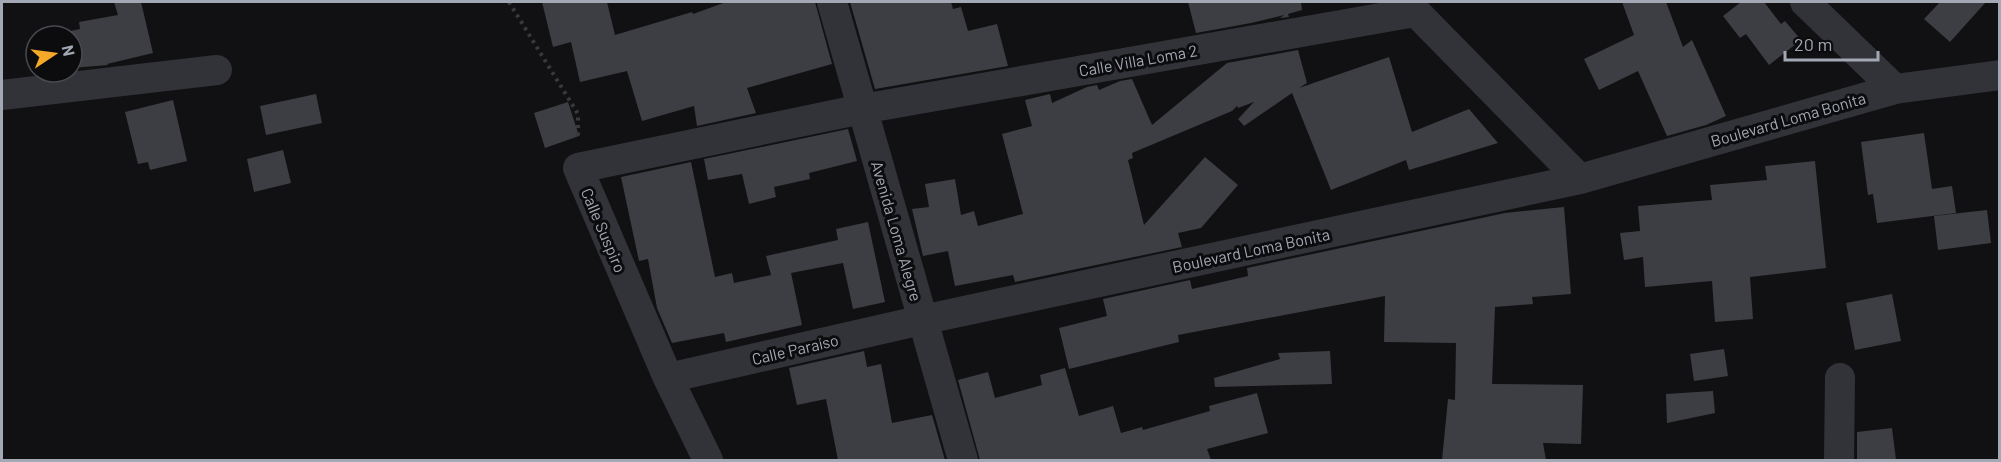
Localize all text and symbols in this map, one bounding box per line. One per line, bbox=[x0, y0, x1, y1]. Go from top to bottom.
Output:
north arrow bbox=[24, 24, 84, 84]
scale bar bbox=[1785, 24, 1878, 62]
text: 20 m bbox=[1794, 33, 1832, 55]
street label: Calle Villa Loma 2 bbox=[1077, 40, 1199, 80]
text: N bbox=[59, 43, 80, 58]
street label: Boulevard Loma Bonita bbox=[1708, 88, 1868, 150]
street label: Avenida Loma Alegre bbox=[868, 159, 926, 303]
street label: Calle Suspiro bbox=[578, 185, 630, 275]
street label: Boulevard Loma Bonita bbox=[1171, 224, 1331, 276]
street label: Calle Paraíso bbox=[750, 330, 840, 368]

